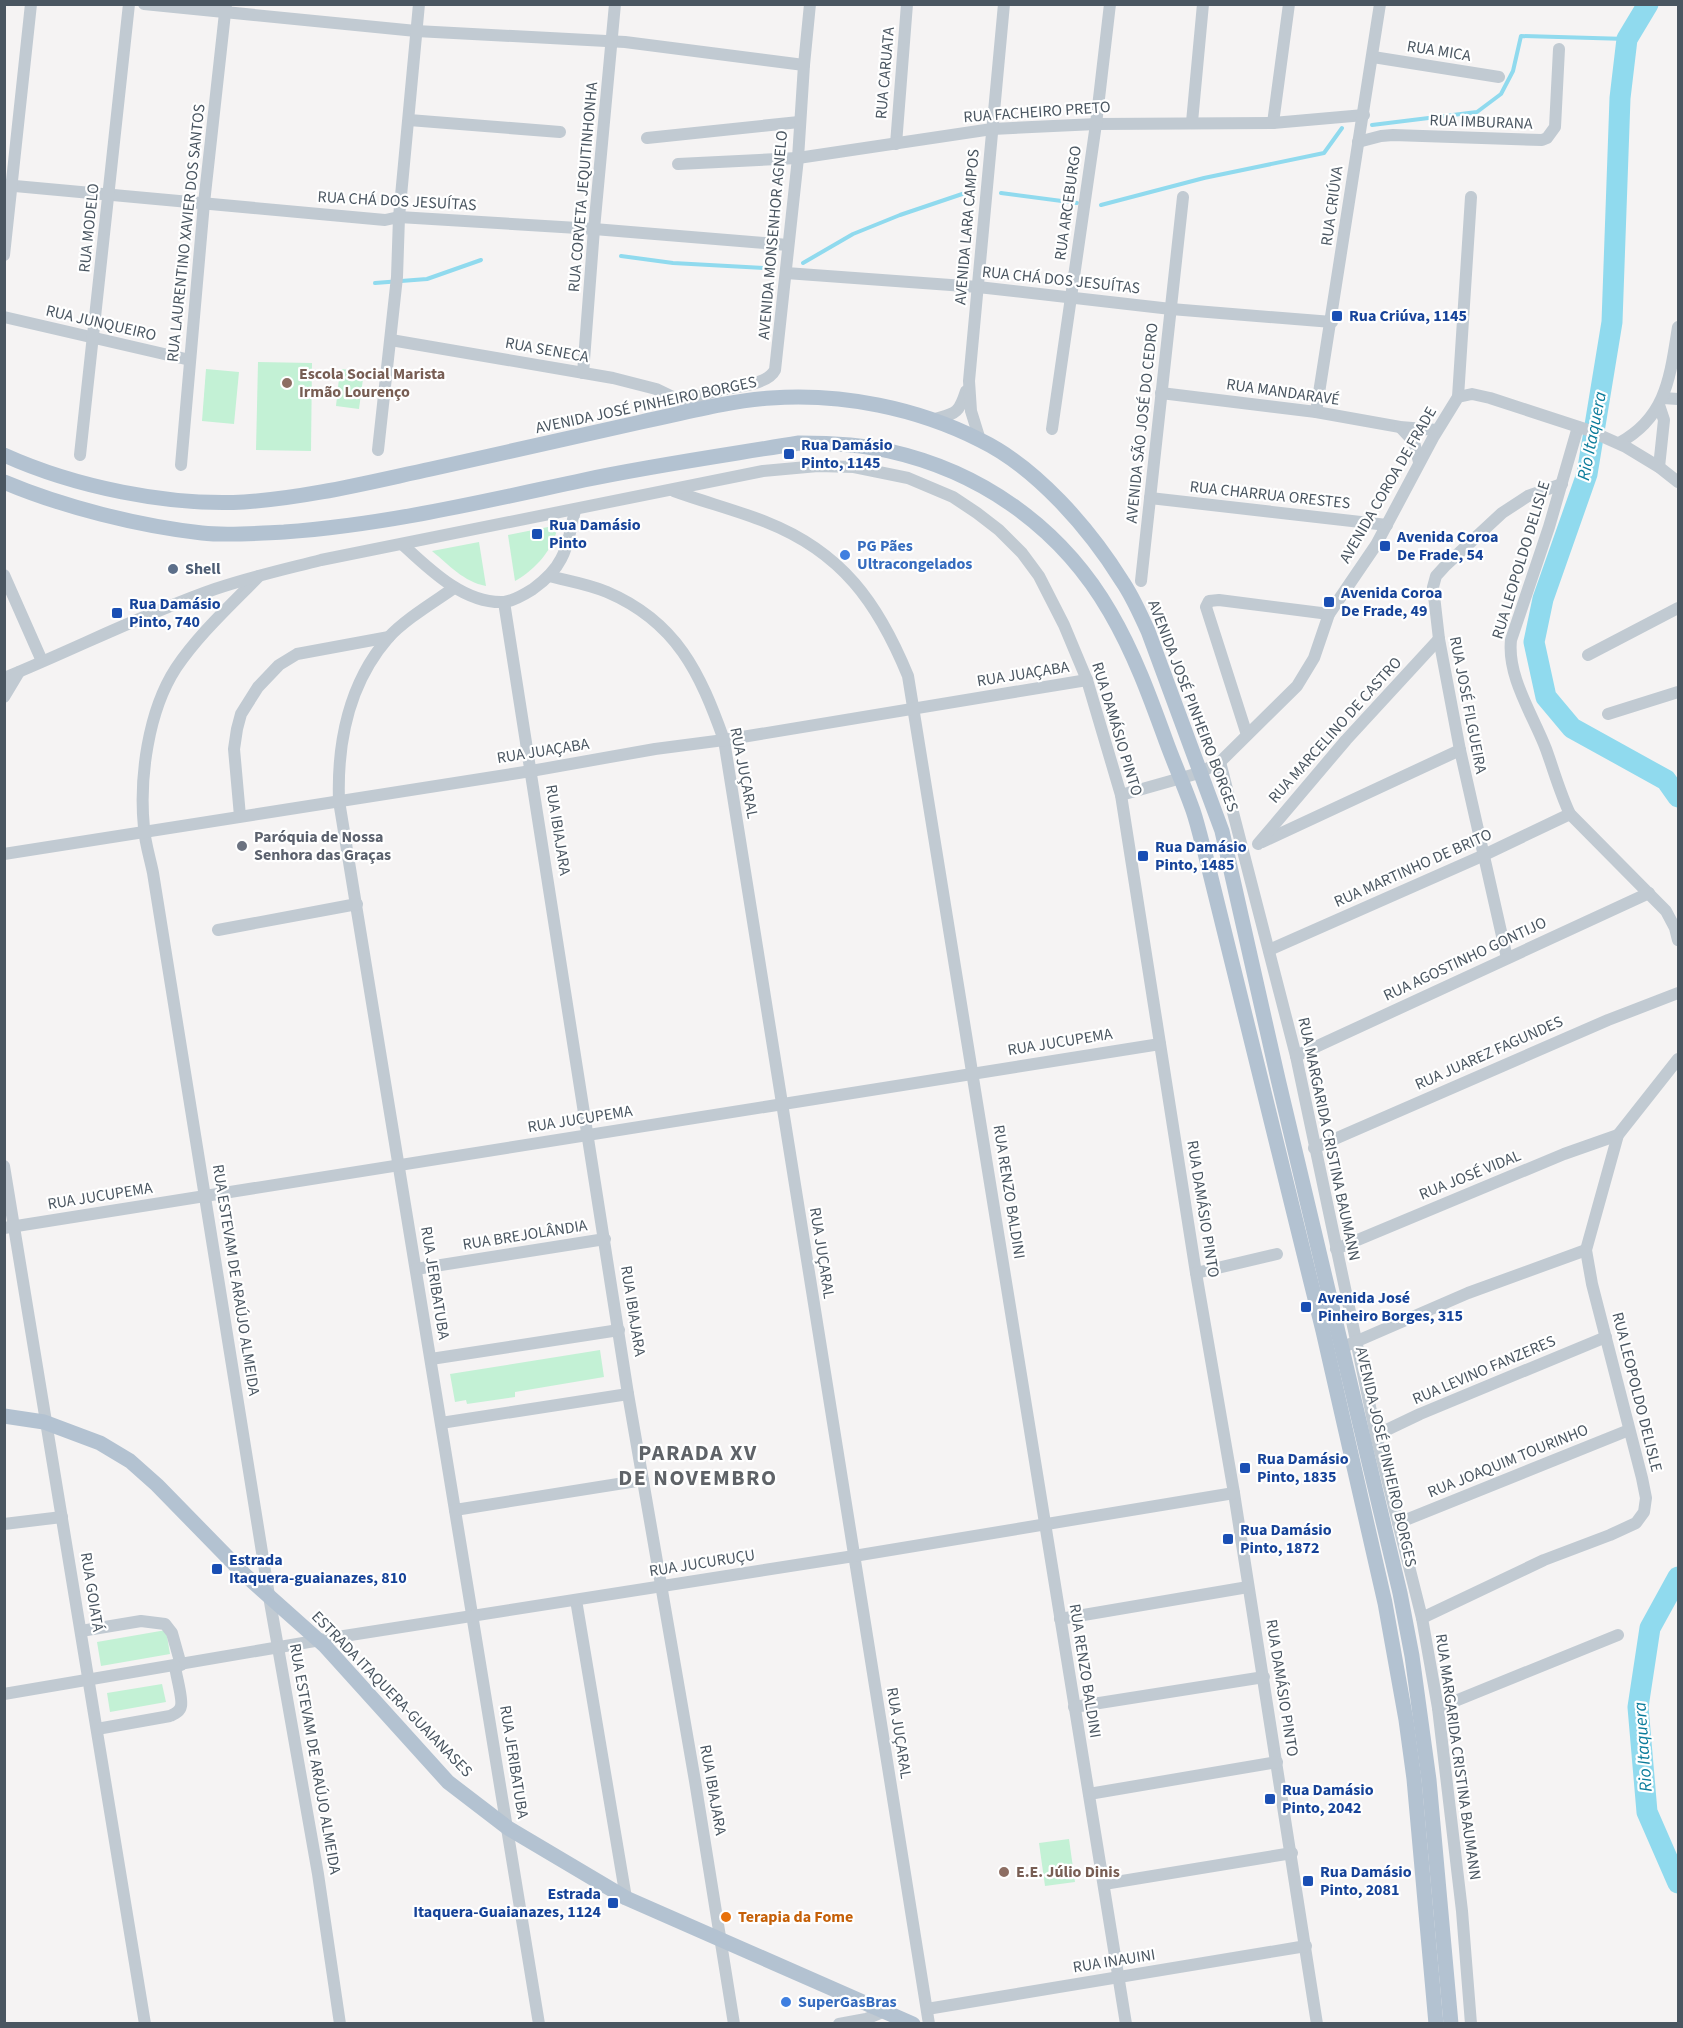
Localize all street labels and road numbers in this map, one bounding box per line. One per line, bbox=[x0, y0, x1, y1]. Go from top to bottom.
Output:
street label: RUA CARUATA bbox=[870, 26, 900, 120]
street label: RUA MICA bbox=[1405, 35, 1473, 67]
street label: RUA CORVETA JEQUITINHONHA bbox=[563, 81, 603, 293]
street label: RUA FACHEIRO PRETO bbox=[963, 96, 1111, 128]
street label: RUA LAURENTINO XAVIER DOS SANTOS bbox=[161, 103, 211, 363]
street label: RUA IMBURANA bbox=[1429, 109, 1533, 135]
street label: AVENIDA MONSENHOR AGNELO bbox=[753, 130, 793, 340]
street label: RUA ARCEBURGO bbox=[1049, 144, 1087, 262]
street label: AVENIDA LARA CAMPOS bbox=[949, 148, 985, 306]
street label: RUA CRIÚVA bbox=[1316, 164, 1349, 247]
street label: RUA MODELO bbox=[73, 182, 105, 274]
street label: RUA CHÁ DOS JESUÍTAS bbox=[317, 186, 477, 216]
street label: RUA CHÁ DOS JESUÍTAS bbox=[981, 261, 1141, 299]
street label: RUA JUNQUEIRO bbox=[44, 300, 158, 346]
street label: AVENIDA SÃO JOSÉ DO CEDRO bbox=[1121, 322, 1163, 524]
street label: RUA SENECA bbox=[503, 332, 591, 368]
street label: AVENIDA JOSÉ PINHEIRO BORGES bbox=[534, 371, 758, 439]
street label: RUA MANDARAVÉ bbox=[1225, 373, 1341, 411]
street label: AVENIDA COROA DE FRADE bbox=[1334, 403, 1442, 567]
street label: RUA CHARRUA ORESTES bbox=[1189, 476, 1351, 514]
street label: RUA LEOPOLDO DELISLE bbox=[1487, 478, 1555, 642]
street label: AVENIDA JOSÉ PINHEIRO BORGES bbox=[1142, 597, 1244, 815]
street label: RUA JOSÉ FILGUEIRA bbox=[1444, 634, 1492, 776]
street label: RUA MARCELINO DE CASTRO bbox=[1263, 652, 1407, 808]
street label: RUA JUAÇABA bbox=[975, 656, 1071, 692]
street label: RUA DAMÁSIO PINTO bbox=[1086, 659, 1148, 799]
street label: RUA JUÇARAL bbox=[724, 726, 764, 821]
street label: RUA JUAÇABA bbox=[495, 733, 591, 769]
street label: RUA IBIAJARA bbox=[540, 783, 576, 877]
street label: RUA MARTINHO DE BRITO bbox=[1331, 823, 1495, 913]
street label: RUA AGOSTINHO GONTIJO bbox=[1380, 911, 1550, 1007]
street label: RUA JUAREZ FAGUNDES bbox=[1411, 1010, 1567, 1096]
street label: RUA MARGARIDA CRISTINA BAUMANN bbox=[1292, 1015, 1366, 1263]
street label: RUA JUCUPEMA bbox=[1006, 1023, 1114, 1061]
street label: RUA JUCUPEMA bbox=[526, 1100, 634, 1138]
street label: RUA RENZO BALDINI bbox=[988, 1123, 1030, 1261]
street label: RUA DAMÁSIO PINTO bbox=[1181, 1139, 1225, 1279]
street label: RUA JOSÉ VIDAL bbox=[1416, 1144, 1524, 1205]
street label: RUA ESTEVAM DE ARAÚJO ALMEIDA bbox=[207, 1163, 265, 1398]
street label: RUA JUCUPEMA bbox=[46, 1177, 154, 1215]
street label: RUA JUÇARAL bbox=[804, 1206, 840, 1301]
street label: RUA BREJOLÂNDIA bbox=[461, 1214, 589, 1256]
street label: RUA JERIBATUBA bbox=[415, 1225, 455, 1342]
street label: RUA IBIAJARA bbox=[615, 1264, 651, 1358]
street label: RUA LEOPOLDO DELISLE bbox=[1606, 1310, 1668, 1474]
street label: RUA LEVINO FANZERES bbox=[1409, 1330, 1559, 1410]
street label: AVENIDA JOSÉ PINHEIRO BORGES bbox=[1350, 1345, 1422, 1569]
street label: RUA JOAQUIM TOURINHO bbox=[1424, 1419, 1592, 1503]
street label: RUA JUCURUÇU bbox=[647, 1544, 757, 1582]
street label: RUA GOIATÁ bbox=[75, 1551, 109, 1634]
street label: RUA RENZO BALDINI bbox=[1064, 1602, 1106, 1740]
street label: ESTRADA ITAQUERA-GUAIANASES bbox=[307, 1606, 477, 1782]
street label: RUA DAMÁSIO PINTO bbox=[1260, 1618, 1304, 1758]
street label: RUA MARGARIDA CRISTINA BAUMANN bbox=[1430, 1632, 1486, 1882]
street label: RUA ESTEVAM DE ARAÚJO ALMEIDA bbox=[284, 1642, 346, 1876]
street label: RUA JUÇARAL bbox=[881, 1686, 917, 1781]
street label: RUA JERIBATUBA bbox=[494, 1704, 534, 1821]
street label: RUA IBIAJARA bbox=[694, 1743, 732, 1837]
street label: RUA INAUINI bbox=[1071, 1944, 1157, 1978]

